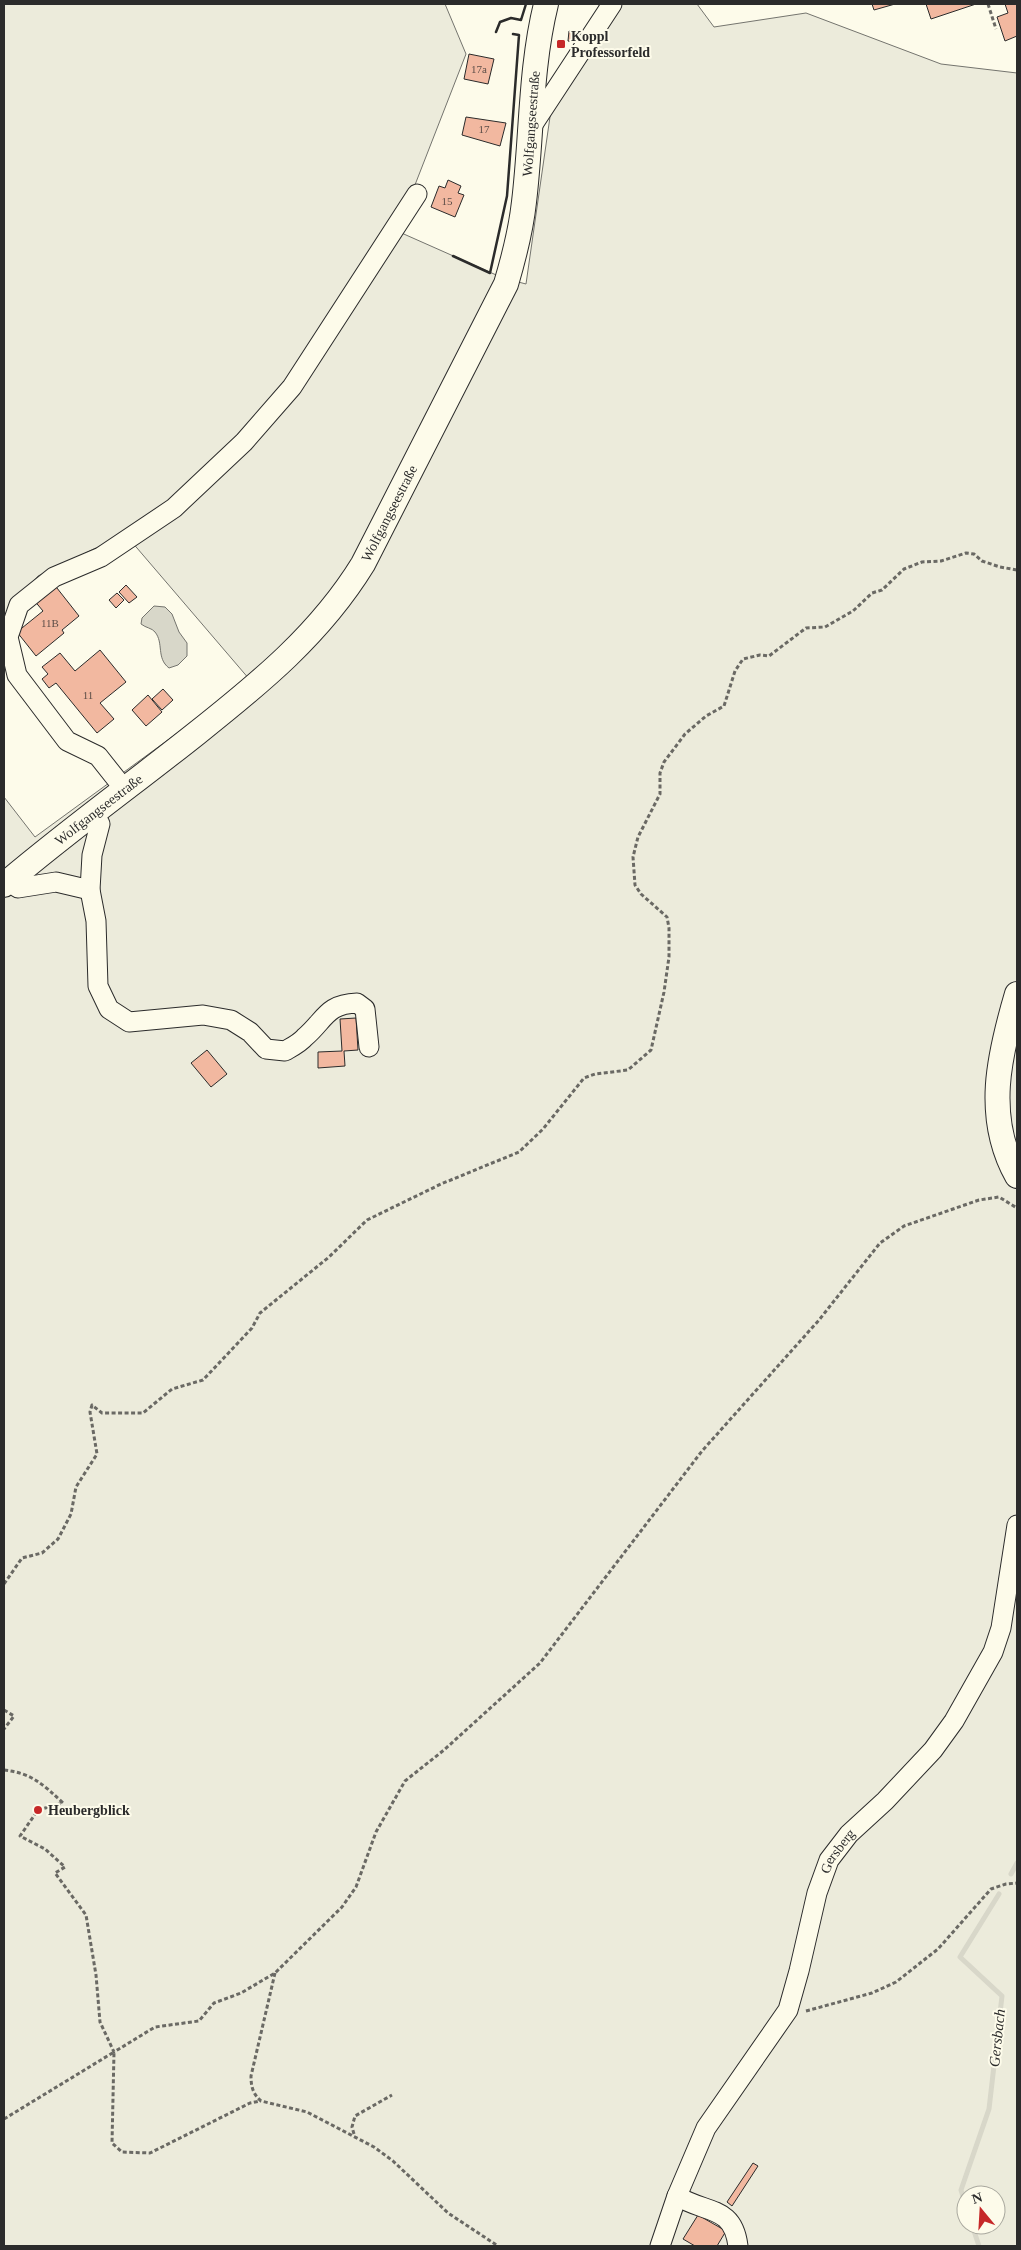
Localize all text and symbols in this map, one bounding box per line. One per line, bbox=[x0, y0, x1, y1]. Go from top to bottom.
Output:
place label: Koppl Professorfeld bbox=[571, 29, 650, 60]
marker: Koppl Professorfeld bbox=[555, 38, 567, 50]
house number: 17a bbox=[471, 63, 487, 75]
street label: Wolfgangseestraße bbox=[520, 70, 543, 177]
house number: 17 bbox=[479, 123, 490, 135]
house number: 15 bbox=[442, 195, 453, 207]
street label: Wolfgangseestraße bbox=[359, 463, 420, 564]
house number: 11B bbox=[41, 617, 59, 629]
house number: 11 bbox=[83, 689, 93, 701]
street label: Wolfgangseestraße bbox=[52, 771, 145, 848]
place label: Heubergblick bbox=[48, 1803, 130, 1818]
marker: Heubergblick bbox=[32, 1804, 44, 1816]
street label: Gersberg bbox=[818, 1826, 858, 1876]
water label: Gersbach bbox=[986, 2008, 1008, 2068]
north arrow bbox=[956, 2185, 1006, 2235]
text: N bbox=[970, 2189, 984, 2207]

